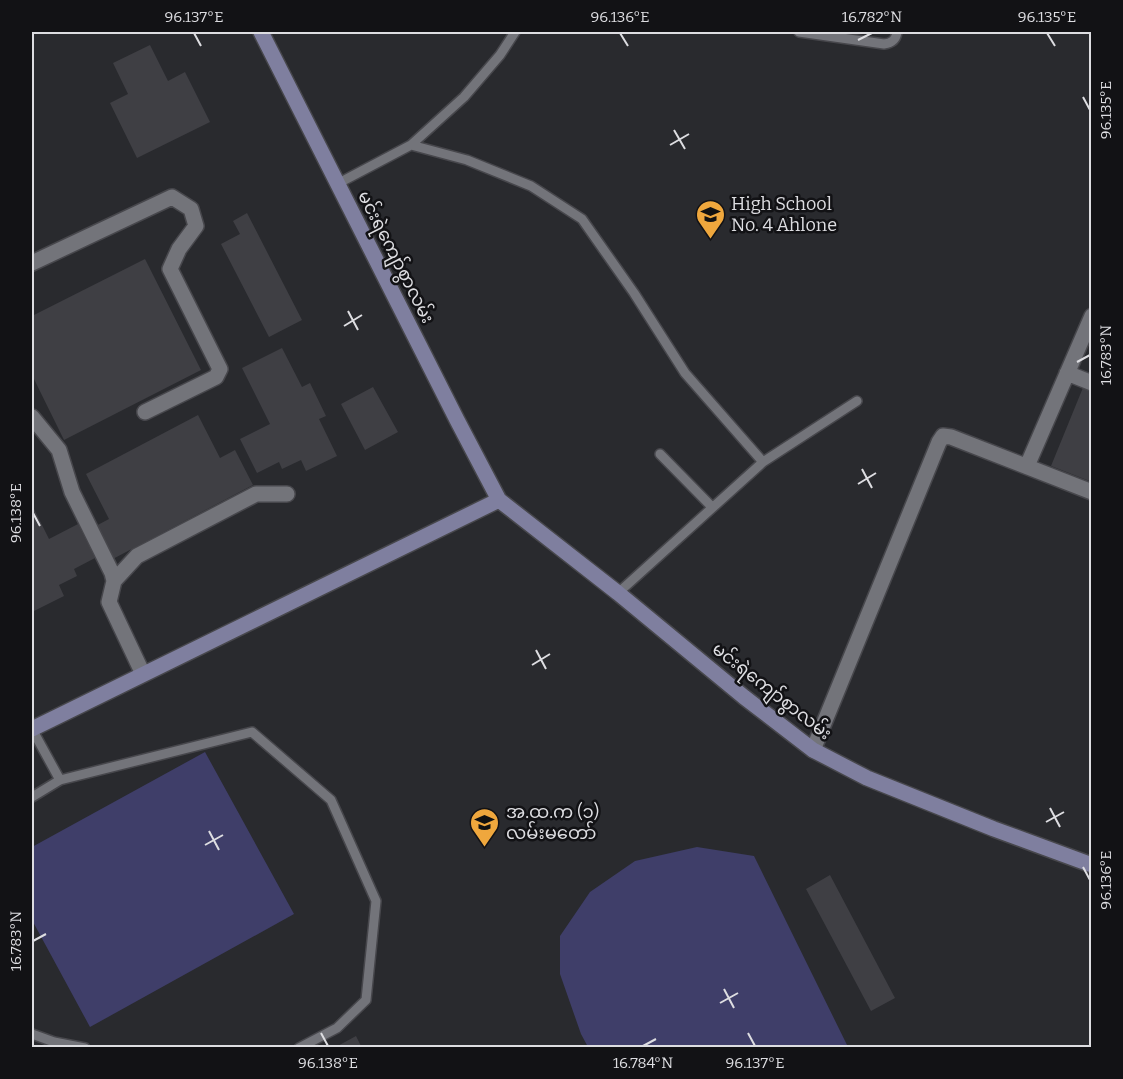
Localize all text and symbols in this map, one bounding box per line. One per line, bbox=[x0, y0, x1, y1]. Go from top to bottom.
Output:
text: 96.137°E bbox=[165, 8, 223, 26]
text: 96.136°E bbox=[590, 8, 650, 26]
text: 16.782°N bbox=[842, 8, 902, 26]
text: 96.135°E bbox=[1018, 8, 1076, 26]
text: 96.135°E bbox=[1097, 81, 1115, 139]
street label: မင်းရဲကျော်စွာလမ်း bbox=[350, 186, 441, 329]
place label: High School No. 4 Ahlone bbox=[731, 193, 837, 236]
school or university icon: High School No. 4 Ahlone bbox=[694, 198, 726, 240]
text: 16.783°N bbox=[1097, 325, 1115, 385]
text: 96.138°E bbox=[7, 483, 25, 543]
street label: မင်းရဲကျော်စွာလမ်း bbox=[705, 636, 837, 748]
place label: အ.ထ.က (၁) လမ်းမတော် bbox=[506, 801, 599, 844]
school or university icon: အ.ထ.က (၁) လမ်းမတော် bbox=[469, 806, 501, 848]
text: 96.136°E bbox=[1097, 850, 1115, 910]
text: 16.783°N bbox=[7, 911, 25, 971]
text: 96.138°E bbox=[298, 1054, 358, 1072]
text: 16.784°N bbox=[613, 1054, 673, 1072]
text: 96.137°E bbox=[726, 1054, 784, 1072]

